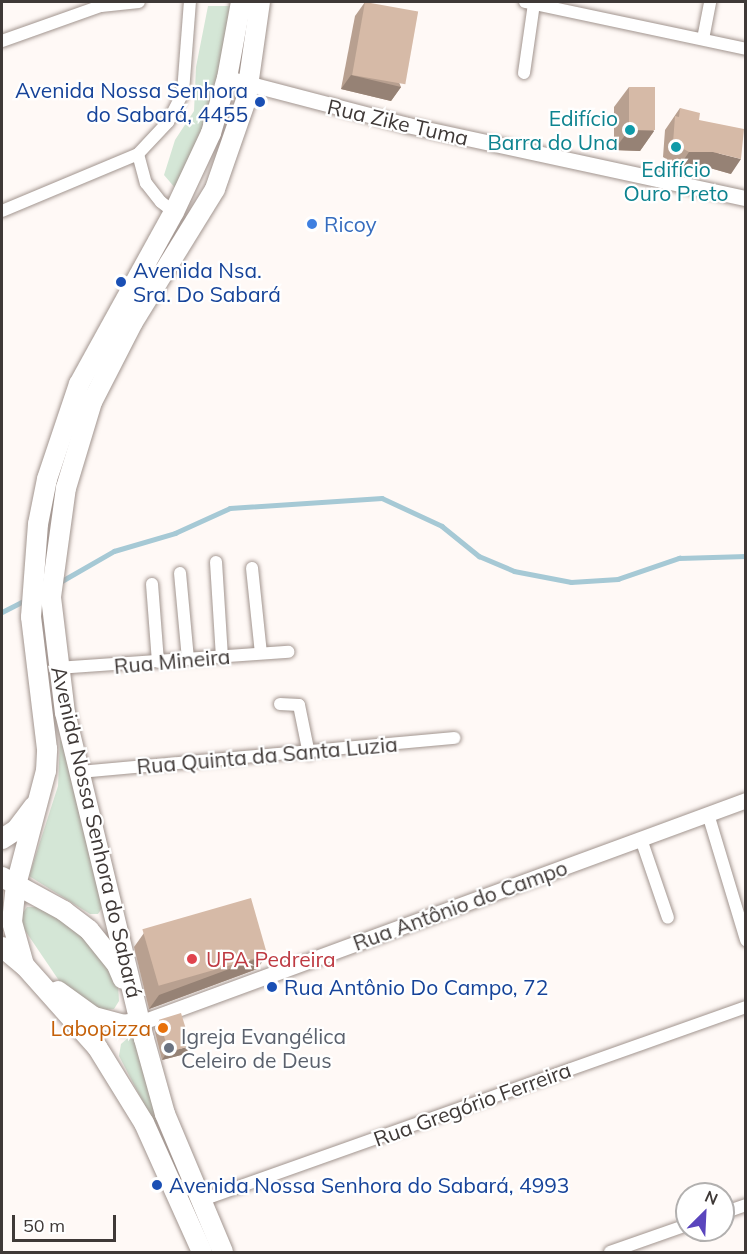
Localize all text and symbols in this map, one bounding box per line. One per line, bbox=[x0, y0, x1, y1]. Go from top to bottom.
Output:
place label: Avenida Nossa Senhora do Sabará, 4455 bbox=[15, 77, 248, 127]
street label: Rua Zike Tuma bbox=[325, 94, 471, 150]
marker: Avenida Nossa Senhora do Sabará, 4455 bbox=[253, 95, 267, 109]
place label: Edifício Barra do Una bbox=[488, 105, 618, 155]
marker: Edifício Barra do Una bbox=[623, 123, 637, 137]
marker: Edifício Ouro Preto bbox=[669, 140, 683, 154]
place label: Edifício Ouro Preto bbox=[624, 156, 728, 206]
place label: Ricoy bbox=[324, 211, 377, 237]
marker: Ricoy bbox=[305, 217, 319, 231]
place label: Avenida Nsa. Sra. Do Sabará bbox=[133, 257, 281, 307]
marker: Avenida Nsa. Sra. Do Sabará bbox=[114, 275, 128, 289]
street label: Rua Mineira bbox=[113, 643, 231, 679]
street label: Avenida Nossa Senhora do Sabará bbox=[47, 664, 147, 1000]
street label: Rua Quinta da Santa Luzia bbox=[136, 731, 398, 779]
street label: Rua Antônio do Campo bbox=[349, 854, 571, 956]
place label: UPA Pedreira bbox=[206, 946, 336, 972]
marker: UPA Pedreira bbox=[183, 950, 201, 968]
place label: Rua Antônio Do Campo, 72 bbox=[284, 974, 548, 1000]
marker: Rua Antônio Do Campo, 72 bbox=[265, 980, 279, 994]
place label: Labopizza bbox=[50, 1015, 151, 1041]
marker: Labopizza bbox=[156, 1021, 170, 1035]
place label: Igreja Evangélica Celeiro de Deus bbox=[181, 1023, 346, 1073]
marker: Igreja Evangélica Celeiro de Deus bbox=[162, 1041, 176, 1055]
street label: Rua Gregório Ferreira bbox=[370, 1057, 574, 1151]
place label: Avenida Nossa Senhora do Sabará, 4993 bbox=[169, 1172, 569, 1198]
marker: Avenida Nossa Senhora do Sabará, 4993 bbox=[150, 1178, 164, 1192]
north arrow bbox=[675, 1182, 735, 1242]
text: N bbox=[702, 1186, 721, 1209]
scale bar bbox=[15, 1203, 118, 1241]
text: 50 m bbox=[23, 1214, 65, 1237]

